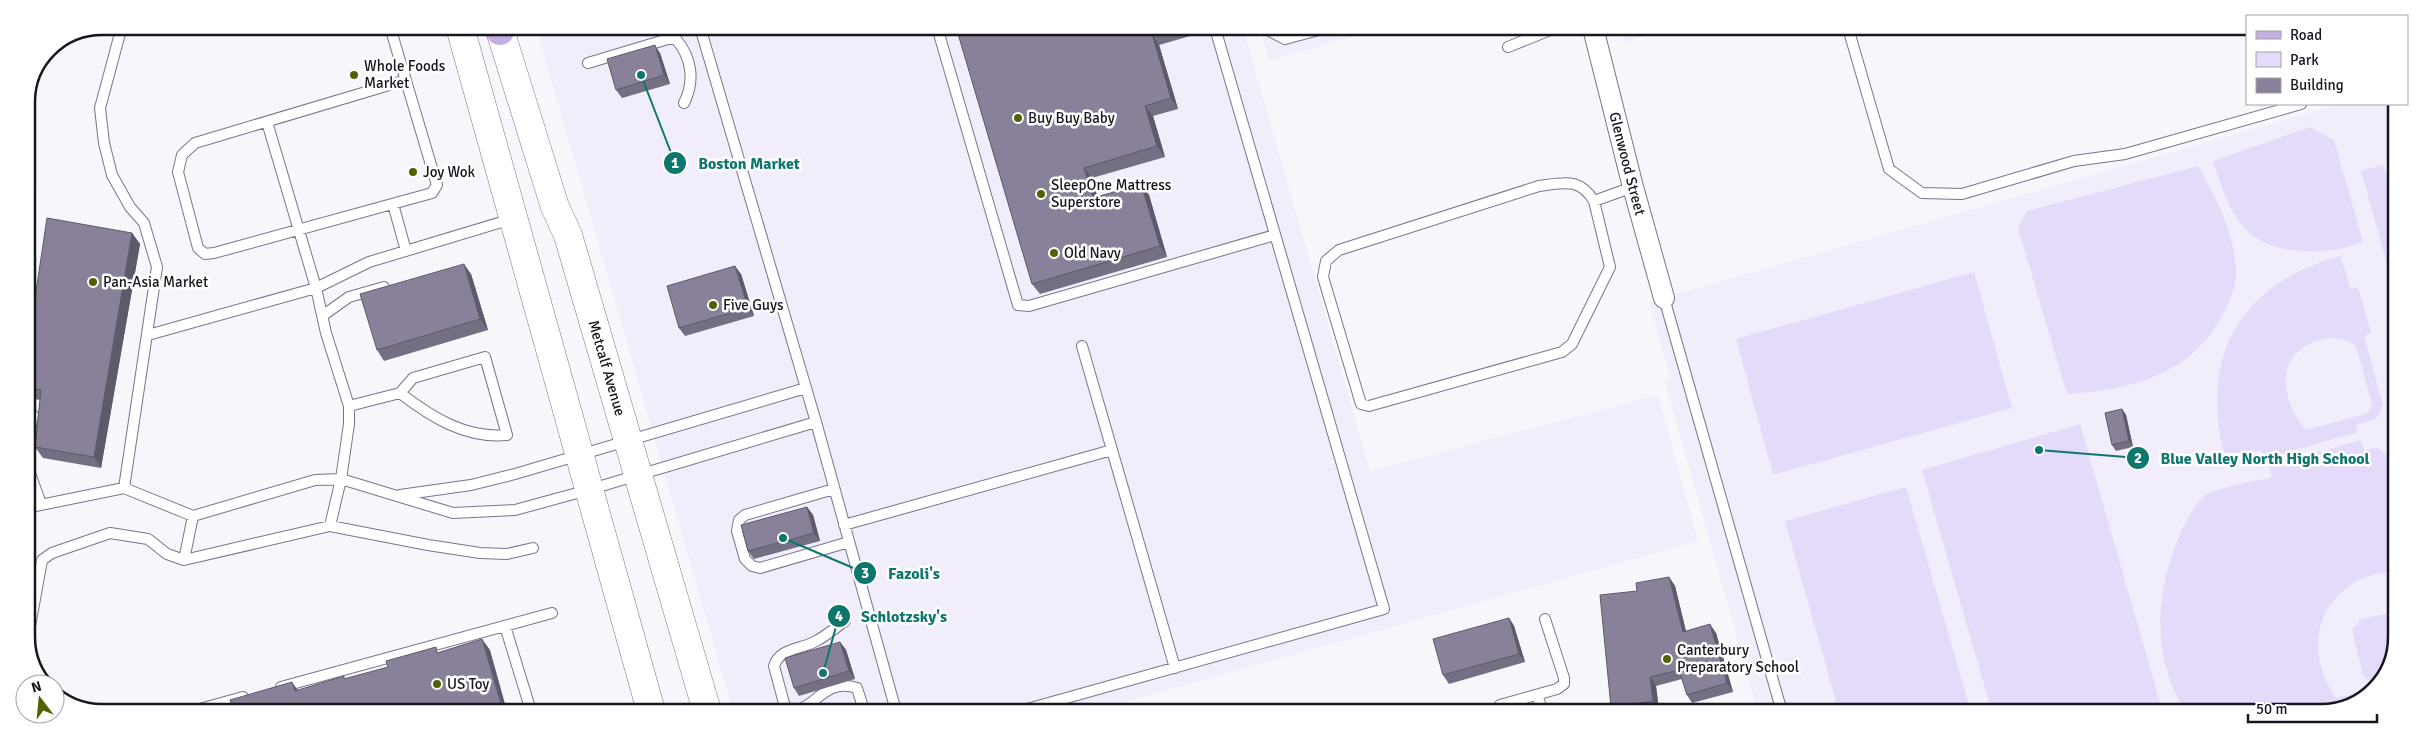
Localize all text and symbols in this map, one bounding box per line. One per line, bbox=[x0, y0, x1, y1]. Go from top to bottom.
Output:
legend bbox=[2246, 15, 2408, 105]
text: Road bbox=[2290, 26, 2322, 44]
text: Park bbox=[2290, 51, 2319, 69]
place label: Whole Foods Market bbox=[364, 57, 446, 92]
marker: Whole Foods Market bbox=[348, 69, 360, 81]
text: Building bbox=[2290, 76, 2344, 94]
place label: Buy Buy Baby bbox=[1028, 109, 1115, 127]
street label: Glenwood Street bbox=[1605, 110, 1649, 217]
marker: Buy Buy Baby bbox=[1012, 112, 1024, 124]
callout: Boston Market bbox=[663, 147, 810, 178]
text: 1 bbox=[671, 154, 679, 172]
text: Boston Market bbox=[698, 154, 800, 174]
place label: Joy Wok bbox=[423, 163, 476, 181]
marker: Joy Wok bbox=[407, 166, 419, 178]
place label: SleepOne Mattress Superstore bbox=[1051, 176, 1172, 211]
marker: SleepOne Mattress Superstore bbox=[1035, 188, 1047, 200]
place label: Old Navy bbox=[1064, 244, 1121, 262]
marker: Old Navy bbox=[1048, 247, 1060, 259]
place label: Pan-Asia Market bbox=[103, 273, 208, 291]
marker: Pan-Asia Market bbox=[87, 276, 99, 288]
place label: Five Guys bbox=[723, 296, 784, 314]
marker: Five Guys bbox=[707, 299, 719, 311]
street label: Metcalf Avenue bbox=[584, 318, 629, 418]
callout: Blue Valley North High School bbox=[2125, 443, 2379, 474]
text: 2 bbox=[2134, 449, 2142, 467]
text: Blue Valley North High School bbox=[2160, 449, 2370, 469]
callout: Fazoli's bbox=[853, 557, 950, 588]
text: 3 bbox=[861, 564, 869, 582]
text: Fazoli's bbox=[888, 564, 940, 584]
callout: Schlotzsky's bbox=[826, 601, 957, 632]
text: 4 bbox=[835, 607, 843, 625]
text: Schlotzsky's bbox=[861, 607, 947, 627]
place label: Canterbury Preparatory School bbox=[1677, 641, 1799, 676]
marker: Canterbury Preparatory School bbox=[1661, 653, 1673, 665]
north arrow bbox=[15, 674, 65, 724]
place label: US Toy bbox=[447, 675, 489, 693]
text: N bbox=[30, 677, 44, 696]
marker: US Toy bbox=[431, 678, 443, 690]
scale bar bbox=[2248, 692, 2377, 724]
text: 50 m bbox=[2256, 700, 2287, 718]

